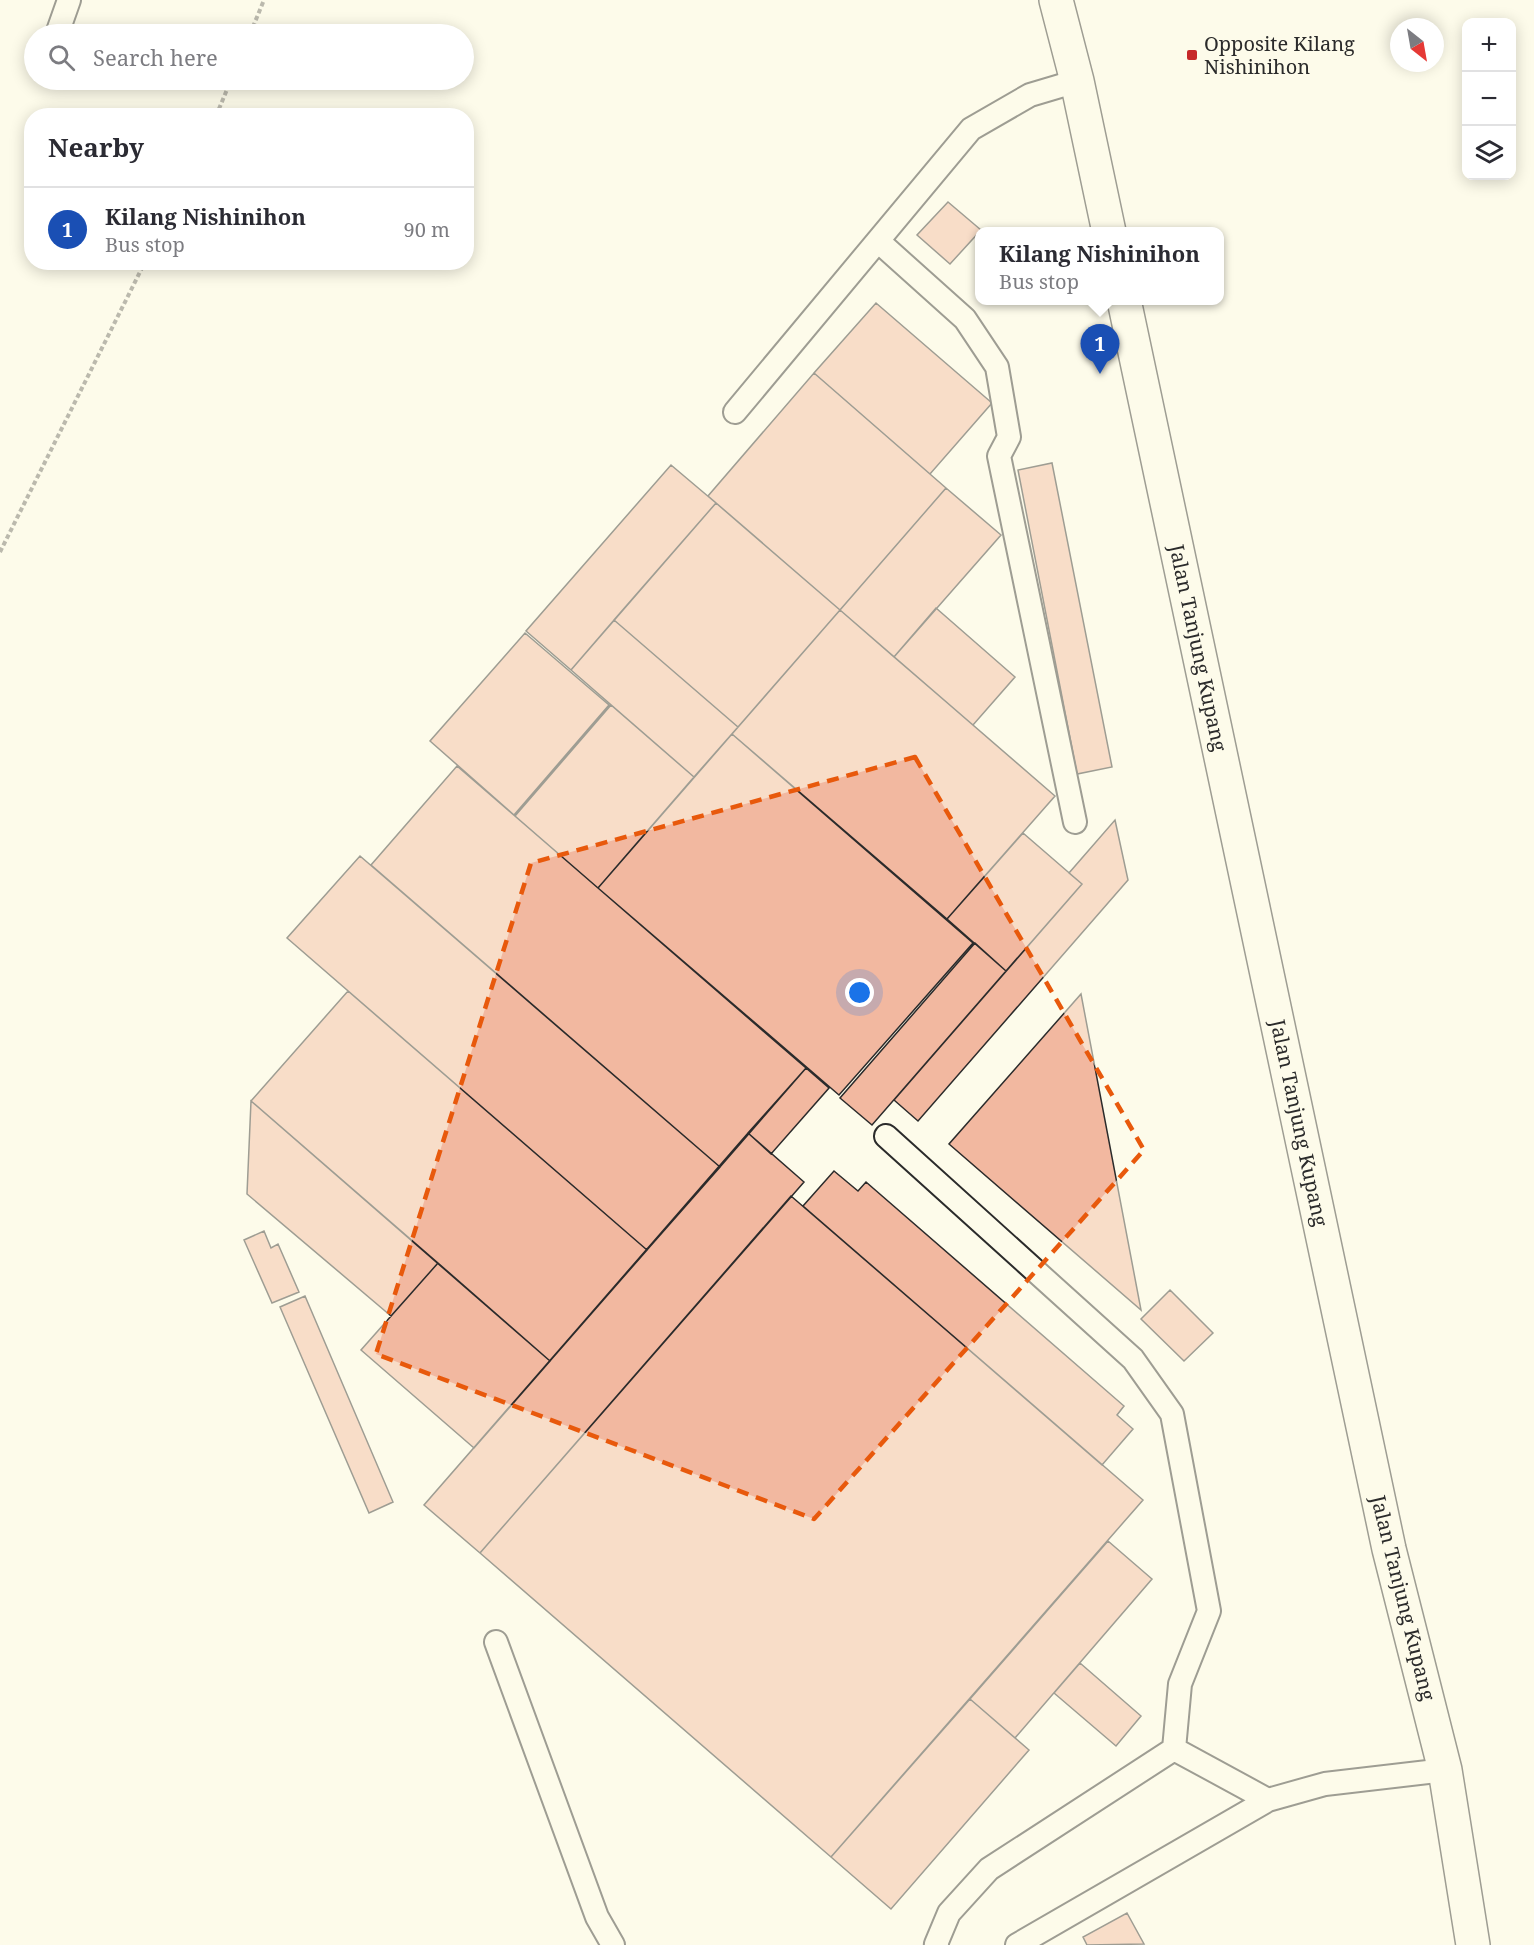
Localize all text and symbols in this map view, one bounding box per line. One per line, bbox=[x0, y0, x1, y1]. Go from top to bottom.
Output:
north arrow bbox=[1390, 18, 1444, 72]
map controls bbox=[1462, 18, 1516, 180]
button: + bbox=[1462, 18, 1516, 72]
search box bbox=[24, 24, 474, 90]
place label: Opposite Kilang Nishinihon bbox=[1204, 30, 1355, 80]
icon: search bbox=[45, 41, 78, 74]
text: Search here bbox=[93, 42, 218, 72]
marker: Opposite Kilang Nishinihon bbox=[1185, 48, 1199, 62]
button: − bbox=[1462, 72, 1516, 126]
button: layers bbox=[1462, 126, 1516, 180]
text: Nearby bbox=[48, 129, 144, 165]
text: Kilang Nishinihon bbox=[105, 201, 306, 231]
text: 1 bbox=[62, 216, 73, 243]
text: 90 m bbox=[404, 216, 450, 243]
popup bbox=[975, 227, 1224, 305]
text: Bus stop bbox=[105, 231, 185, 258]
text: Kilang Nishinihon bbox=[999, 238, 1200, 268]
text: Bus stop bbox=[999, 268, 1079, 295]
pin: 1 bbox=[1080, 324, 1120, 374]
street label: Jalan Tanjung Kupang bbox=[1163, 541, 1234, 754]
your location bbox=[845, 978, 874, 1007]
street label: Jalan Tanjung Kupang bbox=[1264, 1016, 1335, 1229]
street label: Jalan Tanjung Kupang bbox=[1365, 1491, 1442, 1704]

